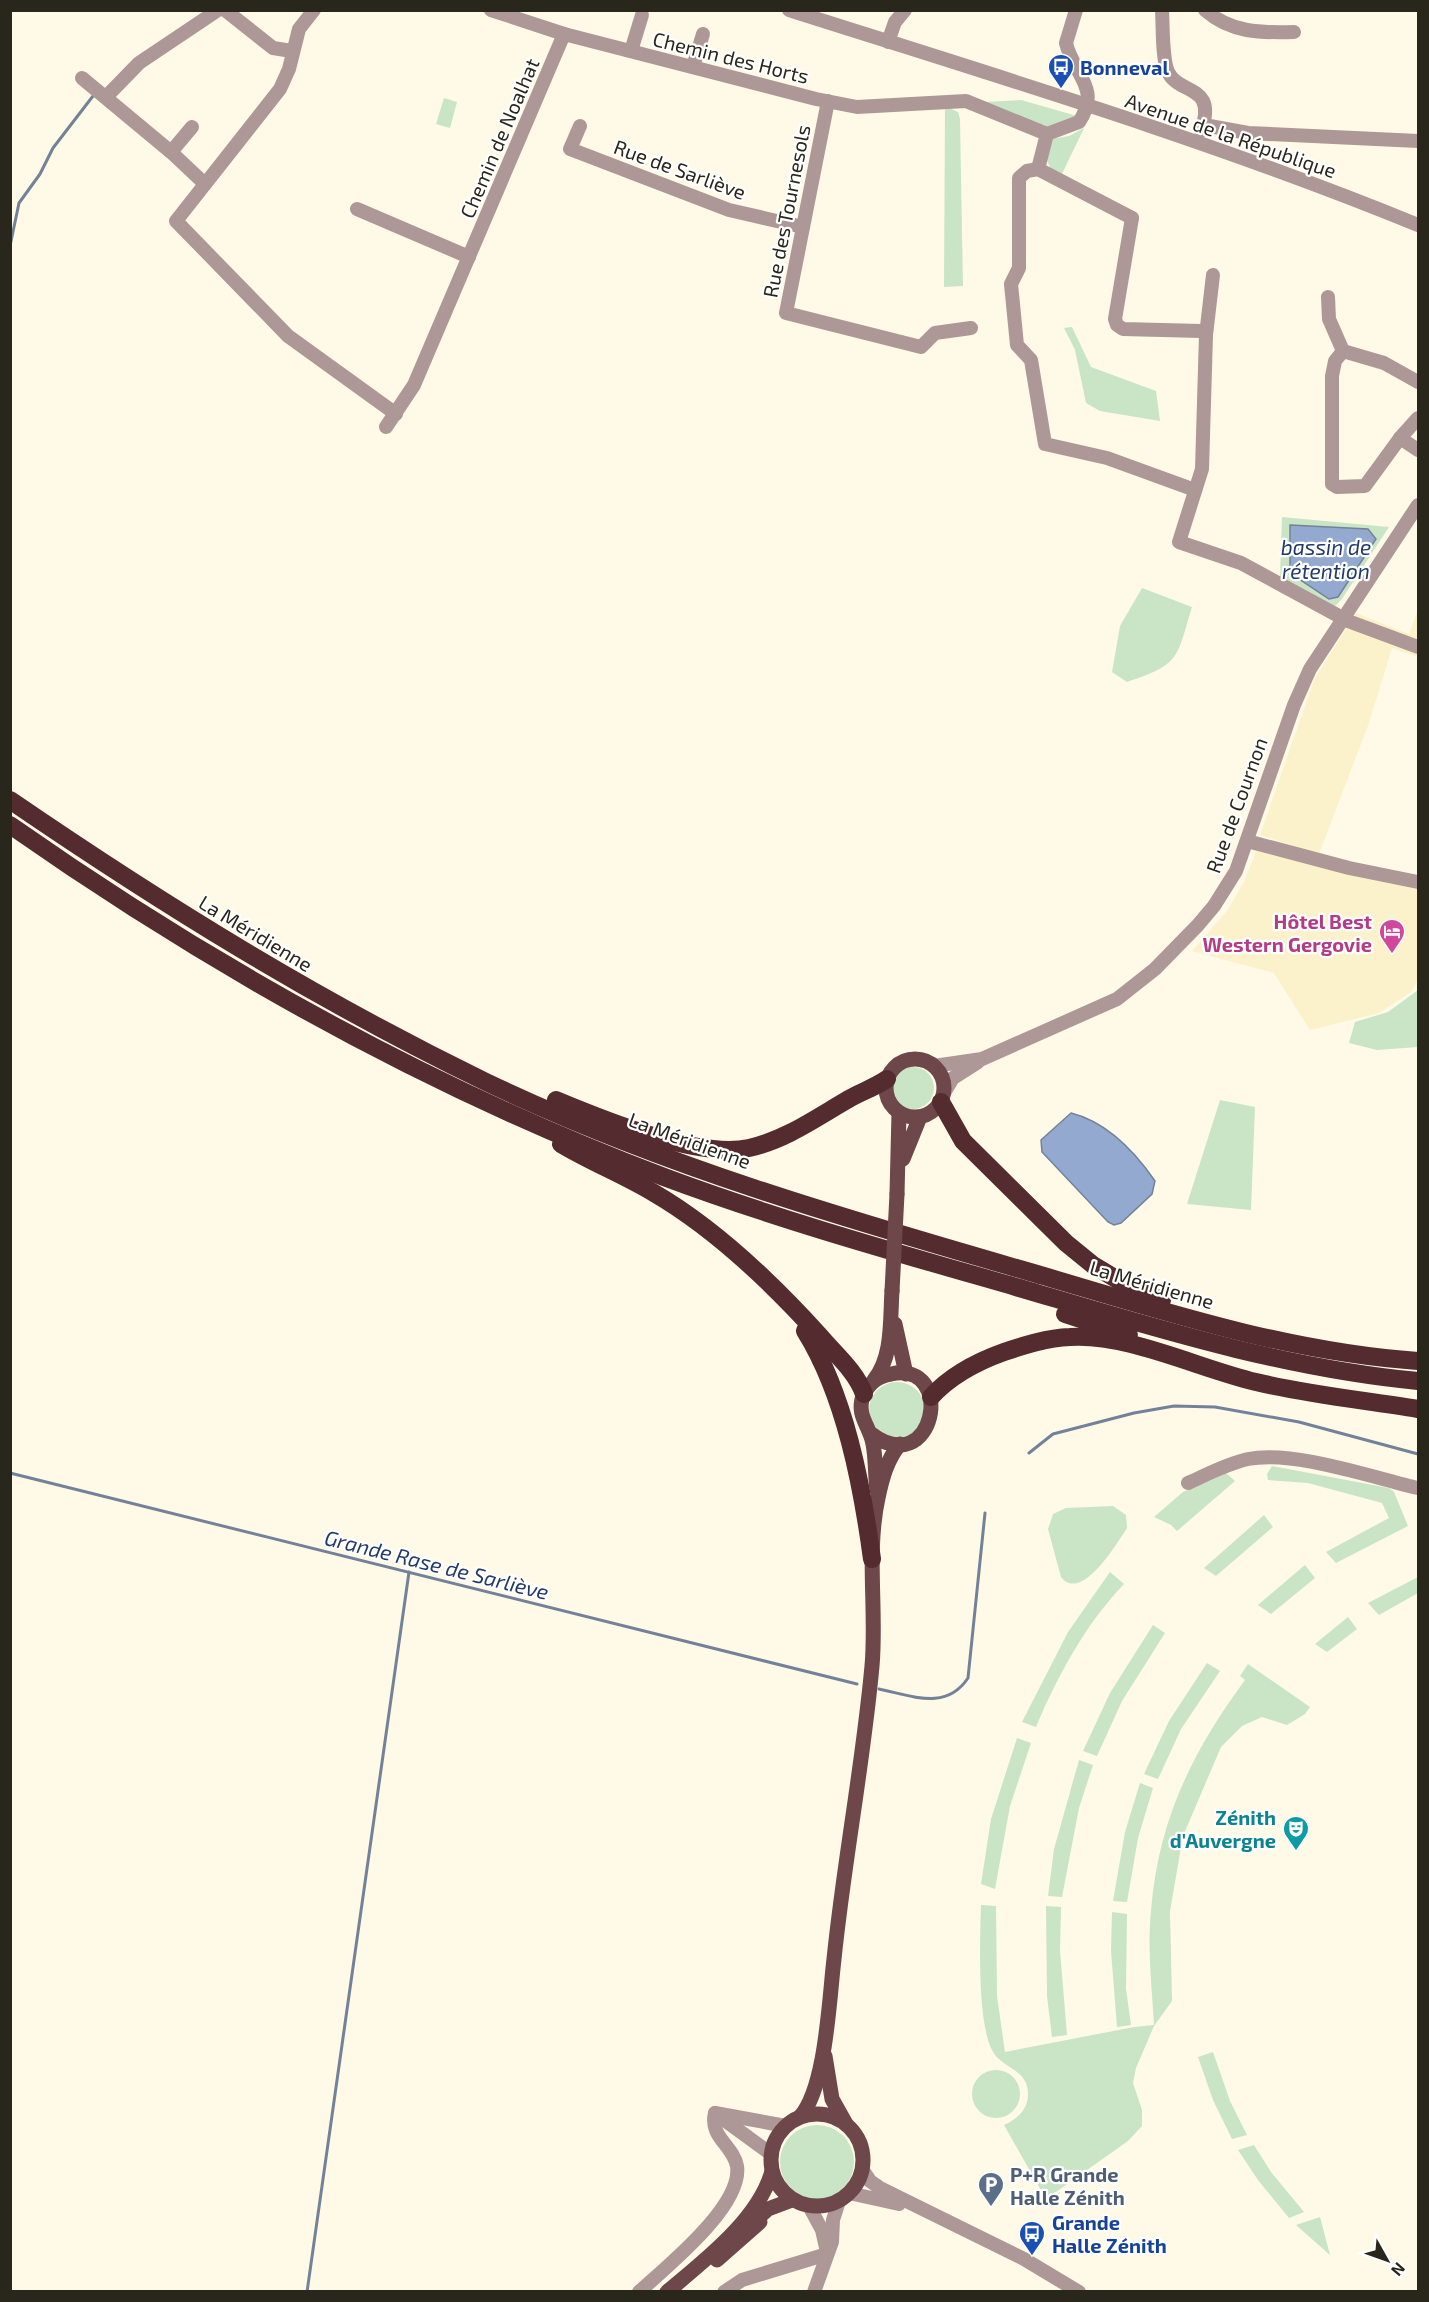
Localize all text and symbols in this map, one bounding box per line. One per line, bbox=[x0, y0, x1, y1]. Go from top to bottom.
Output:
street label: Chemin des Horts bbox=[651, 26, 811, 88]
bus stop icon: Bonneval bbox=[1046, 52, 1076, 90]
street label: Chemin de Noalhat bbox=[454, 54, 544, 222]
place label: Bonneval bbox=[1080, 55, 1169, 79]
street label: Avenue de la République bbox=[1122, 88, 1340, 182]
street label: Rue des Tournesols bbox=[757, 123, 815, 299]
street label: Rue de Sarliève bbox=[611, 134, 749, 204]
water label: bassin de rétention bbox=[1281, 534, 1371, 583]
street label: Rue de Cournon bbox=[1200, 734, 1272, 876]
street label: La Méridienne bbox=[195, 890, 317, 976]
place label: Hôtel Best Western Gergovie bbox=[1203, 909, 1372, 956]
hotel icon: Hôtel Best Western Gergovie bbox=[1377, 917, 1407, 955]
street label: La Méridienne bbox=[626, 1107, 754, 1173]
street label: La Méridienne bbox=[1087, 1255, 1217, 1313]
water label: Grande Rase de Sarliève bbox=[322, 1524, 552, 1604]
place label: Zénith d'Auvergne bbox=[1170, 1805, 1276, 1852]
theatre icon: Zénith d'Auvergne bbox=[1281, 1814, 1311, 1852]
place label: P+R Grande Halle Zénith bbox=[1010, 2162, 1125, 2209]
parking icon: P+R Grande Halle Zénith bbox=[976, 2170, 1006, 2208]
place label: Grande Halle Zénith bbox=[1052, 2210, 1167, 2257]
bus stop icon: Grande Halle Zénith bbox=[1017, 2219, 1047, 2257]
north arrow bbox=[1357, 2230, 1417, 2290]
text: N bbox=[1388, 2259, 1410, 2280]

